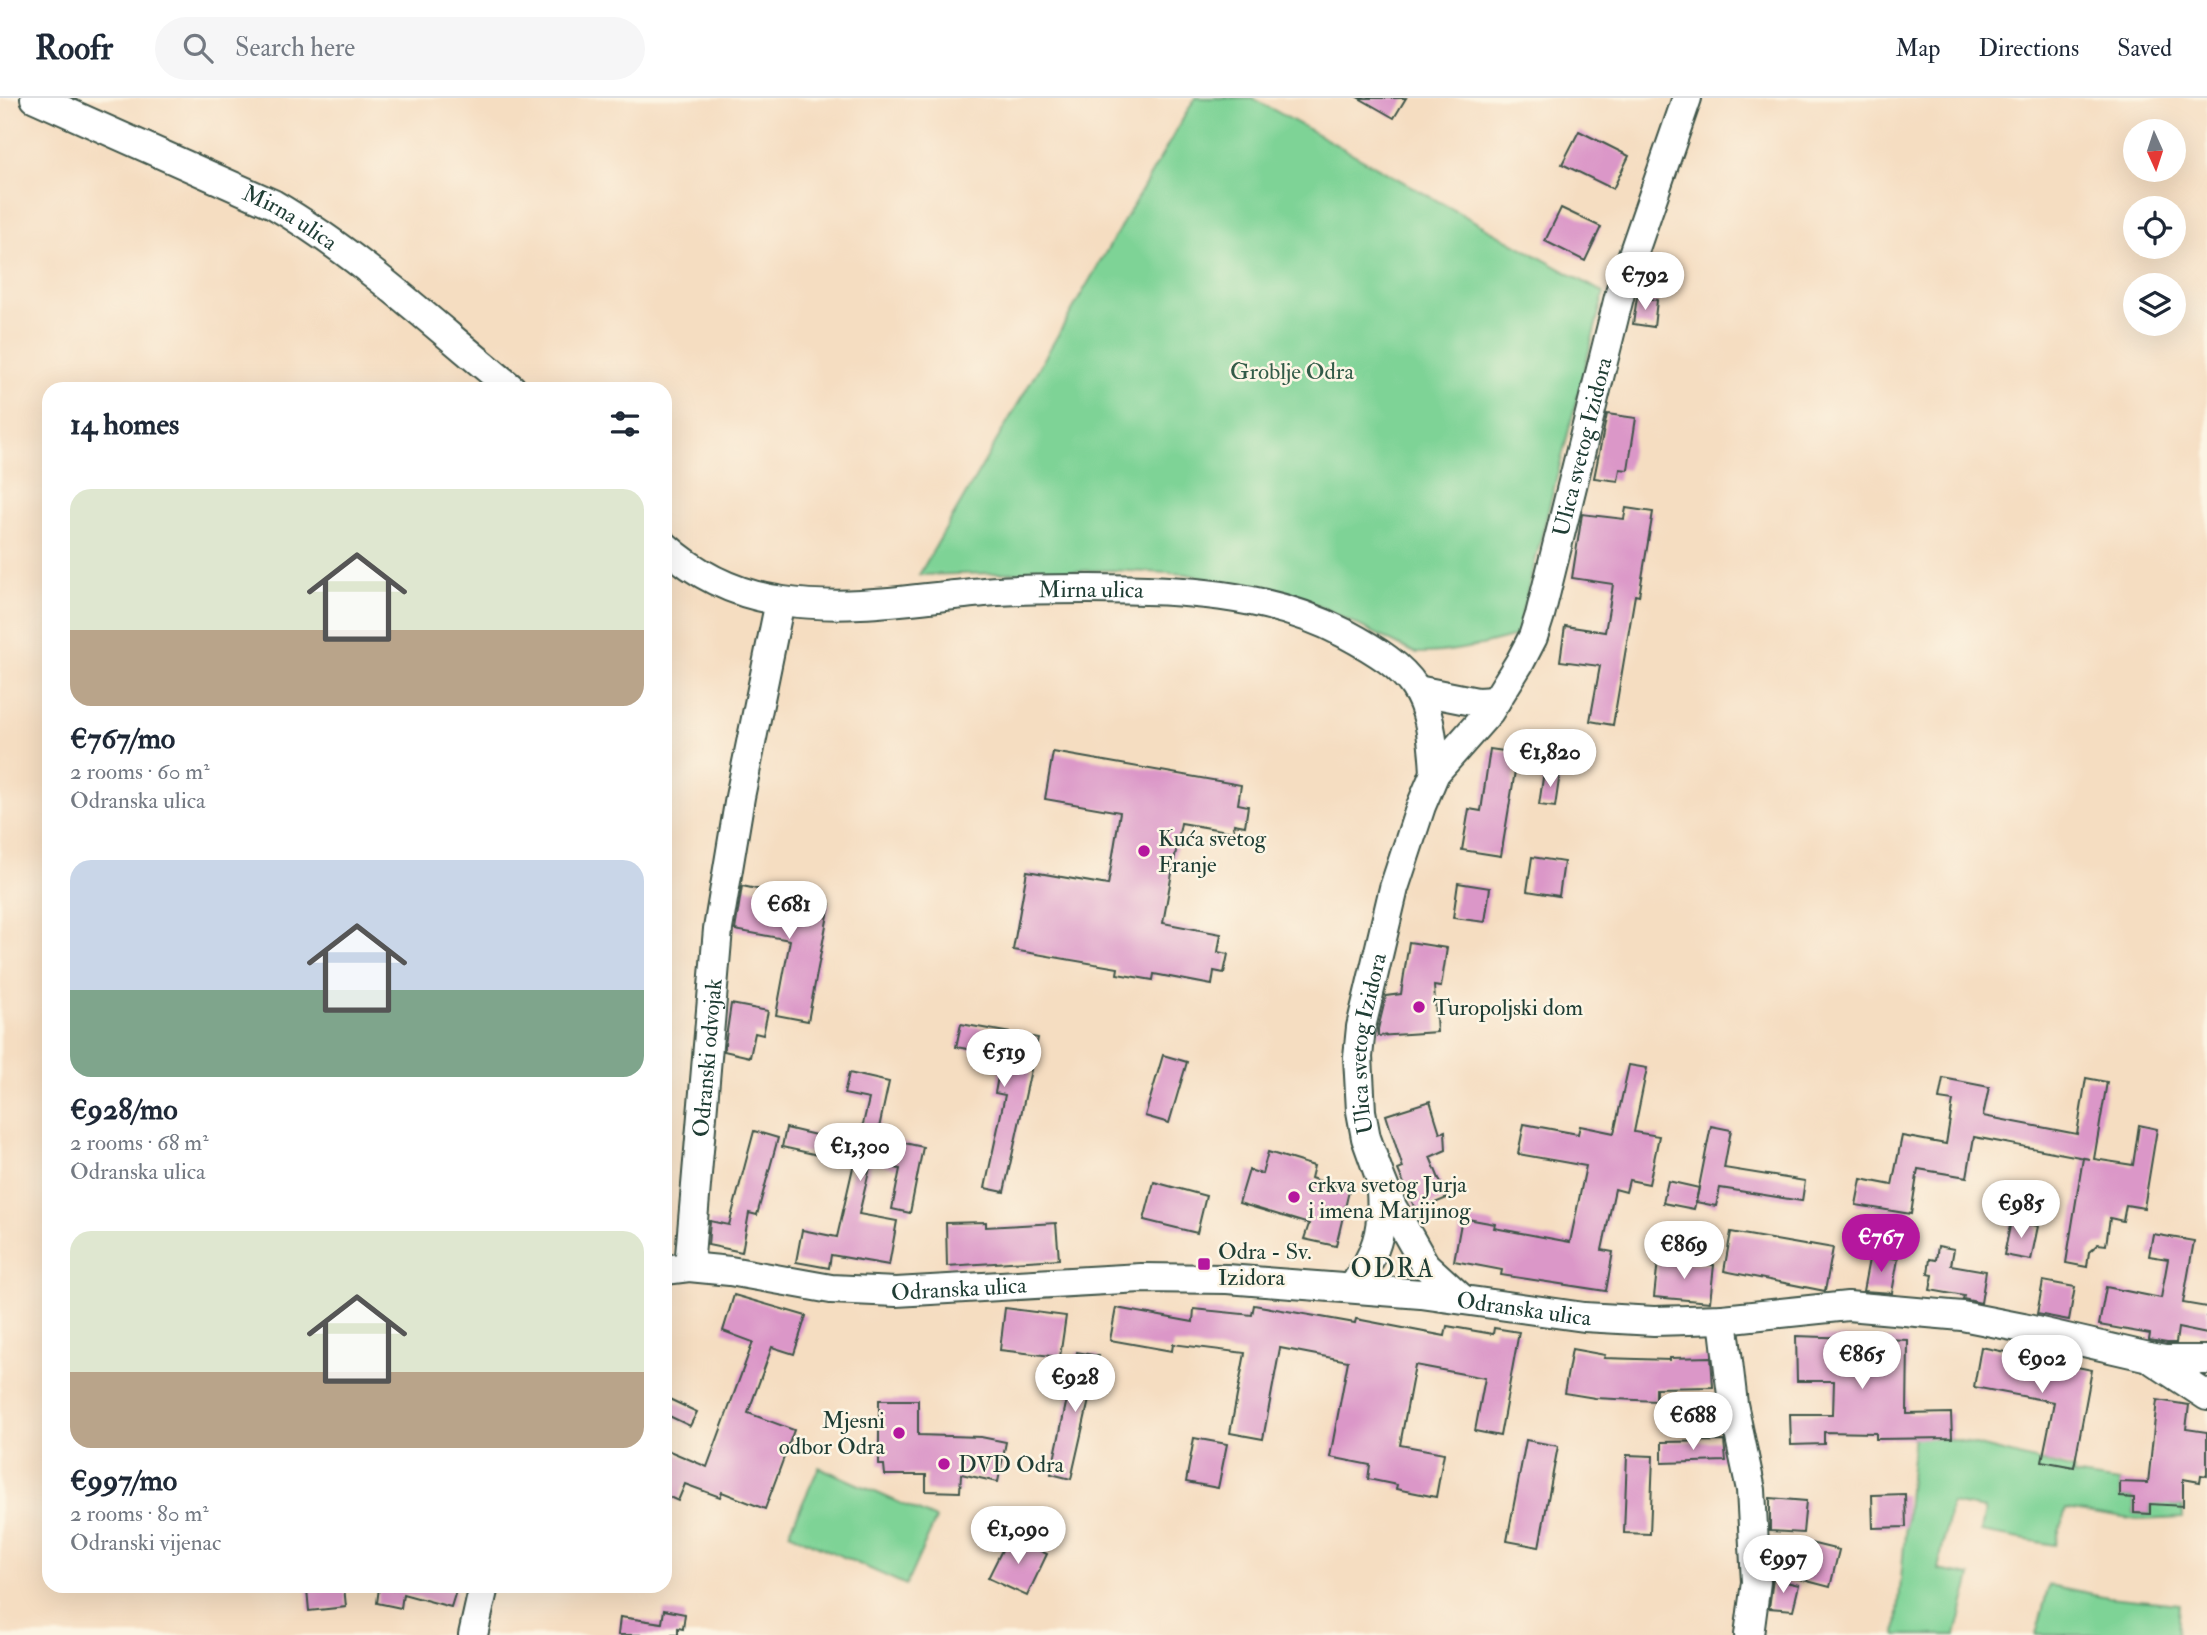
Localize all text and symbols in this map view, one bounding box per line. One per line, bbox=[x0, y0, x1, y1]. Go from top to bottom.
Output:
search box bbox=[155, 17, 645, 80]
text: Roofr bbox=[35, 28, 113, 69]
icon: search bbox=[179, 29, 217, 67]
text: Search here bbox=[235, 32, 355, 64]
text: Map bbox=[1895, 33, 1940, 64]
text: Directions bbox=[1978, 33, 2079, 64]
text: Saved bbox=[2117, 33, 2172, 64]
north arrow bbox=[2123, 119, 2186, 182]
map controls bbox=[2123, 119, 2186, 336]
street label: Mirna ulica bbox=[238, 178, 344, 257]
button: locate bbox=[2123, 196, 2186, 259]
pin: €792 bbox=[1604, 252, 1686, 312]
text: €792 bbox=[1621, 260, 1669, 289]
button: layers bbox=[2123, 273, 2186, 336]
street label: Ulica svetog Izidora bbox=[1546, 354, 1618, 539]
park label: Groblje Odra bbox=[1230, 357, 1354, 386]
icon: filters bbox=[606, 405, 644, 443]
text: 14 homes bbox=[70, 406, 179, 443]
icon: home bbox=[294, 534, 420, 660]
street label: Mirna ulica bbox=[1038, 574, 1145, 604]
text: €767/mo bbox=[70, 720, 175, 757]
pin: €1,820 bbox=[1493, 730, 1607, 789]
text: €1,820 bbox=[1519, 737, 1581, 766]
text: 2 rooms · 60 m² bbox=[70, 757, 210, 786]
text: Odranska ulica bbox=[70, 786, 205, 815]
place label: Kuća svetog Franje bbox=[1158, 824, 1267, 879]
marker: Kuća svetog Franje bbox=[1136, 843, 1152, 859]
pin: €681 bbox=[748, 882, 830, 941]
text: €681 bbox=[767, 889, 811, 918]
icon: home bbox=[294, 905, 420, 1031]
street label: Ulica svetog Izidora bbox=[1343, 949, 1393, 1137]
street label: Odranski odvojak bbox=[686, 977, 728, 1138]
place label: Turopoljski dom bbox=[1433, 993, 1583, 1023]
marker: Turopoljski dom bbox=[1411, 999, 1427, 1015]
pin: €519 bbox=[963, 1030, 1045, 1089]
text: €519 bbox=[982, 1037, 1026, 1066]
text: €928/mo bbox=[70, 1091, 178, 1128]
pin: €1,300 bbox=[803, 1124, 917, 1183]
text: 2 rooms · 68 m² bbox=[70, 1128, 209, 1157]
text: €1,300 bbox=[830, 1131, 890, 1160]
text: Odranska ulica bbox=[70, 1157, 205, 1186]
place label: crkva svetog Jurja i imena Marijinog bbox=[1308, 1170, 1471, 1225]
pin: €985 bbox=[1980, 1180, 2062, 1240]
text: €985 bbox=[1998, 1188, 2044, 1217]
marker: crkva svetog Jurja i imena Marijinog bbox=[1286, 1189, 1302, 1205]
pin: €767 bbox=[1840, 1214, 1922, 1274]
pin: €869 bbox=[1643, 1222, 1725, 1281]
text: €767 bbox=[1858, 1222, 1904, 1251]
text: €869 bbox=[1660, 1229, 1708, 1258]
place label: Odra - Sv. Izidora bbox=[1218, 1237, 1312, 1292]
district label: ODRA bbox=[1351, 1253, 1435, 1285]
marker: Odra - Sv. Izidora bbox=[1196, 1256, 1212, 1272]
street label: Odranska ulica bbox=[890, 1270, 1028, 1307]
icon: home bbox=[294, 1276, 420, 1402]
street label: Odranska ulica bbox=[1455, 1285, 1592, 1332]
pin: €865 bbox=[1821, 1332, 1903, 1391]
pin: €902 bbox=[2001, 1336, 2083, 1395]
text: €865 bbox=[1839, 1339, 1885, 1368]
text: €902 bbox=[2018, 1343, 2066, 1372]
pin: €928 bbox=[1034, 1354, 1116, 1414]
text: €928 bbox=[1051, 1362, 1099, 1391]
pin: €688 bbox=[1652, 1392, 1734, 1452]
text: €688 bbox=[1670, 1400, 1716, 1429]
place label: Mjesni odbor Odra bbox=[779, 1406, 886, 1461]
marker: Mjesni odbor Odra bbox=[891, 1425, 907, 1441]
place label: DVD Odra bbox=[958, 1450, 1065, 1479]
marker: DVD Odra bbox=[936, 1456, 952, 1472]
text: €997/mo bbox=[70, 1462, 177, 1499]
text: 2 rooms · 80 m² bbox=[70, 1499, 209, 1528]
pin: €1,090 bbox=[961, 1506, 1075, 1566]
text: €1,090 bbox=[987, 1514, 1049, 1543]
text: Odranski vijenac bbox=[70, 1528, 221, 1557]
pin: €997 bbox=[1742, 1536, 1824, 1595]
text: €997 bbox=[1759, 1543, 1807, 1572]

